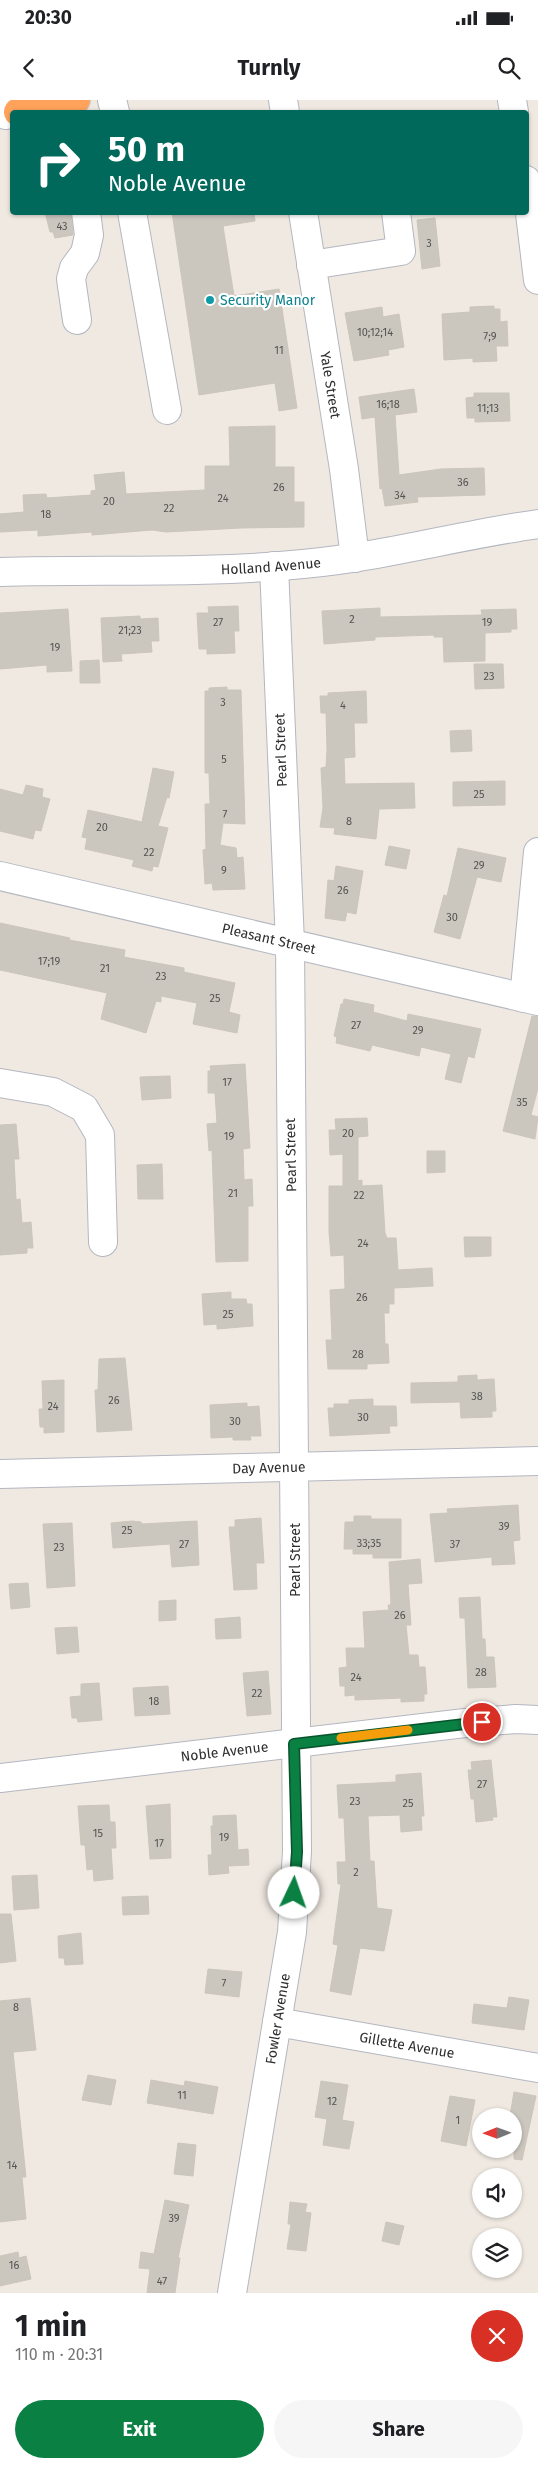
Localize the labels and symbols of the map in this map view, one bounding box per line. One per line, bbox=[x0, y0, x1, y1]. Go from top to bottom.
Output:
house number: 43 bbox=[56, 220, 68, 233]
house number: 3 bbox=[426, 237, 432, 250]
place label: Security Manor bbox=[220, 292, 316, 309]
marker: Security Manor bbox=[204, 294, 216, 306]
house number: 10;12;14 bbox=[357, 326, 393, 339]
house number: 7;9 bbox=[483, 330, 497, 343]
house number: 11 bbox=[274, 344, 284, 357]
street label: Yale Street bbox=[317, 350, 344, 420]
house number: 16;18 bbox=[376, 398, 400, 411]
house number: 11;13 bbox=[477, 402, 499, 415]
house number: 36 bbox=[457, 476, 469, 489]
house number: 26 bbox=[273, 481, 285, 494]
house number: 34 bbox=[394, 489, 406, 502]
house number: 24 bbox=[218, 492, 229, 505]
house number: 20 bbox=[103, 495, 115, 508]
house number: 22 bbox=[164, 502, 174, 515]
house number: 18 bbox=[41, 508, 51, 521]
street label: Holland Avenue bbox=[220, 554, 322, 578]
house number: 2 bbox=[349, 613, 355, 626]
house number: 27 bbox=[213, 616, 223, 629]
house number: 19 bbox=[482, 616, 492, 629]
house number: 21;23 bbox=[118, 624, 142, 637]
house number: 19 bbox=[50, 641, 60, 654]
house number: 23 bbox=[484, 670, 494, 683]
house number: 3 bbox=[220, 696, 226, 709]
house number: 4 bbox=[340, 699, 346, 712]
street label: Pearl Street bbox=[271, 712, 291, 787]
house number: 5 bbox=[221, 753, 227, 766]
house number: 25 bbox=[474, 788, 485, 801]
house number: 7 bbox=[223, 808, 228, 821]
house number: 8 bbox=[346, 815, 352, 828]
house number: 20 bbox=[96, 821, 108, 834]
house number: 22 bbox=[144, 846, 154, 859]
house number: 29 bbox=[473, 859, 485, 872]
house number: 9 bbox=[221, 864, 227, 877]
house number: 26 bbox=[337, 884, 349, 897]
house number: 30 bbox=[446, 911, 458, 924]
street label: Pleasant Street bbox=[220, 919, 318, 958]
house number: 17;19 bbox=[38, 955, 60, 968]
house number: 21 bbox=[100, 962, 110, 975]
house number: 23 bbox=[156, 970, 166, 983]
house number: 25 bbox=[210, 992, 221, 1005]
house number: 27 bbox=[351, 1019, 361, 1032]
house number: 29 bbox=[412, 1024, 424, 1037]
house number: 17 bbox=[222, 1076, 232, 1089]
house number: 35 bbox=[517, 1096, 528, 1109]
street label: Pearl Street bbox=[282, 1117, 300, 1192]
house number: 20 bbox=[342, 1127, 354, 1140]
house number: 19 bbox=[224, 1130, 234, 1143]
house number: 21 bbox=[228, 1187, 238, 1200]
house number: 22 bbox=[354, 1189, 364, 1202]
house number: 24 bbox=[358, 1237, 369, 1250]
house number: 26 bbox=[356, 1291, 368, 1304]
house number: 25 bbox=[223, 1308, 234, 1321]
house number: 28 bbox=[352, 1348, 364, 1361]
house number: 38 bbox=[471, 1390, 483, 1403]
house number: 26 bbox=[108, 1394, 120, 1407]
house number: 24 bbox=[48, 1400, 59, 1413]
house number: 30 bbox=[357, 1411, 369, 1424]
house number: 30 bbox=[229, 1415, 241, 1428]
street label: Day Avenue bbox=[232, 1458, 306, 1477]
house number: 39 bbox=[498, 1520, 510, 1533]
street label: Pearl Street bbox=[287, 1522, 304, 1597]
house number: 25 bbox=[122, 1524, 133, 1537]
house number: 33;35 bbox=[357, 1537, 382, 1550]
house number: 27 bbox=[179, 1538, 189, 1551]
house number: 37 bbox=[450, 1538, 460, 1551]
house number: 23 bbox=[54, 1541, 64, 1554]
house number: 26 bbox=[394, 1609, 406, 1622]
house number: 28 bbox=[475, 1666, 487, 1679]
house number: 24 bbox=[351, 1671, 362, 1684]
house number: 22 bbox=[252, 1687, 262, 1700]
house number: 18 bbox=[149, 1695, 159, 1708]
pin bbox=[461, 1701, 503, 1743]
street label: Noble Avenue bbox=[180, 1738, 269, 1765]
house number: 27 bbox=[477, 1778, 487, 1791]
house number: 23 bbox=[350, 1795, 360, 1808]
house number: 25 bbox=[403, 1797, 414, 1810]
house number: 15 bbox=[93, 1827, 104, 1840]
house number: 19 bbox=[219, 1831, 229, 1844]
house number: 17 bbox=[154, 1837, 164, 1850]
position arrow bbox=[267, 1866, 319, 1918]
house number: 2 bbox=[353, 1866, 359, 1879]
street label: Fowler Avenue bbox=[262, 1972, 294, 2066]
house number: 7 bbox=[222, 1977, 227, 1990]
house number: 8 bbox=[13, 2001, 19, 2014]
street label: Gillette Avenue bbox=[358, 2028, 456, 2062]
house number: 11 bbox=[177, 2089, 187, 2102]
house number: 12 bbox=[327, 2095, 337, 2108]
north arrow bbox=[472, 2108, 522, 2158]
house number: 1 bbox=[456, 2114, 460, 2127]
house number: 14 bbox=[7, 2159, 17, 2172]
house number: 39 bbox=[168, 2212, 180, 2225]
house number: 16 bbox=[9, 2259, 19, 2272]
house number: 47 bbox=[157, 2275, 167, 2288]

